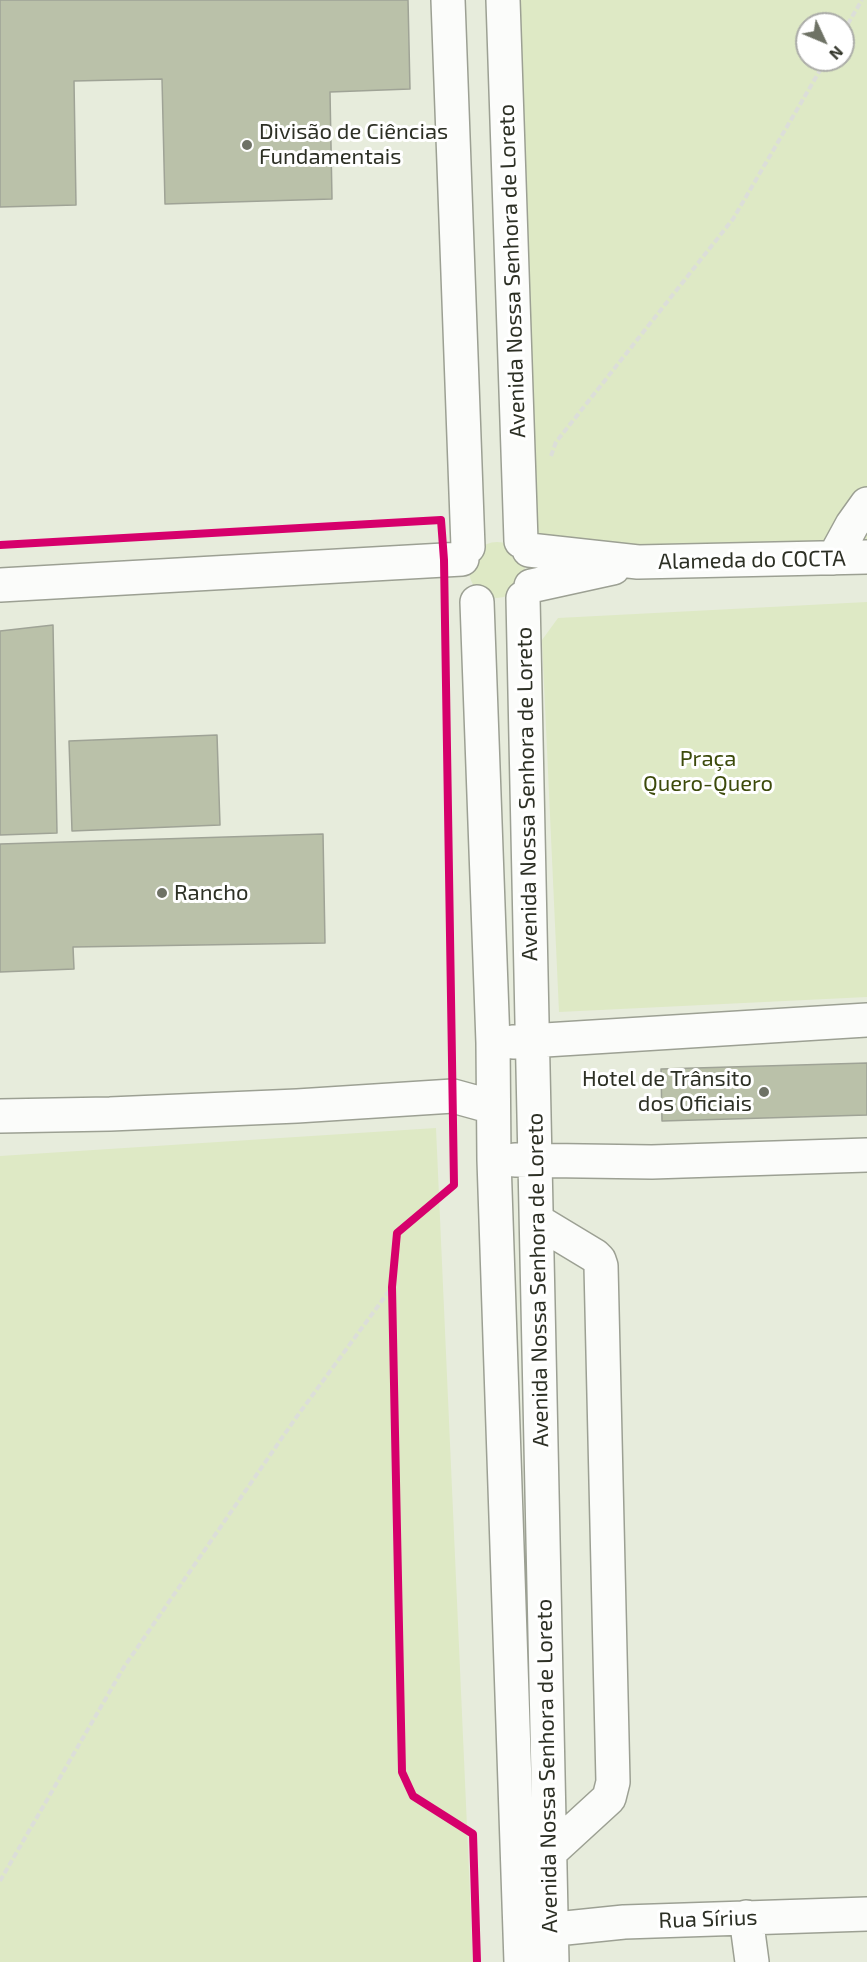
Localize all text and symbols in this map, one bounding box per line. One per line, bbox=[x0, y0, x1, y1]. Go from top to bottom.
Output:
north arrow bbox=[795, 12, 855, 72]
text: N bbox=[826, 43, 848, 64]
street label: Avenida Nossa Senhora de Loreto bbox=[493, 104, 531, 438]
place label: Divisão de Ciências Fundamentais bbox=[259, 119, 448, 170]
marker: Divisão de Ciências Fundamentais bbox=[240, 138, 254, 152]
street label: Alameda do COCTA bbox=[658, 545, 846, 575]
street label: Avenida Nossa Senhora de Loreto bbox=[511, 627, 543, 961]
park label: Praça Quero-Quero bbox=[643, 746, 773, 798]
place label: Rancho bbox=[174, 880, 248, 906]
marker: Rancho bbox=[155, 886, 169, 900]
place label: Hotel de Trânsito dos Oficiais bbox=[582, 1066, 752, 1118]
marker: Hotel de Trânsito dos Oficiais bbox=[757, 1085, 771, 1099]
street label: Avenida Nossa Senhora de Loreto bbox=[522, 1113, 554, 1447]
street label: Avenida Nossa Senhora de Loreto bbox=[531, 1599, 563, 1933]
street label: Rua Sírius bbox=[658, 1904, 758, 1934]

